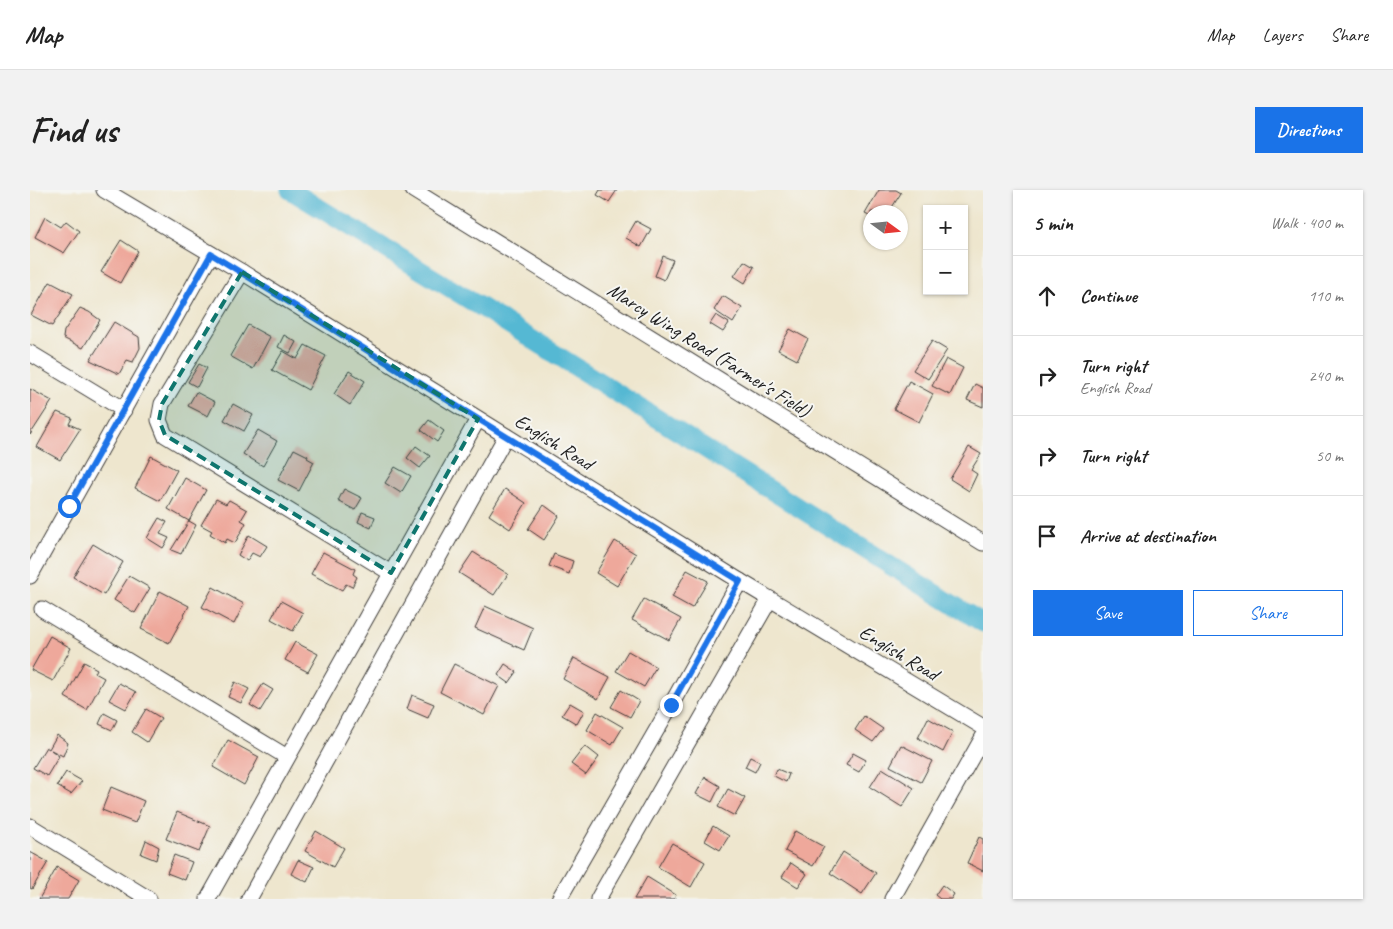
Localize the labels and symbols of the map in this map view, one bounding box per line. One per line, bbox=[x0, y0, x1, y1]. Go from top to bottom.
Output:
north arrow bbox=[863, 205, 908, 250]
street label: Marcy Wing Road (Farmer's Field) bbox=[603, 277, 816, 424]
street label: English Road bbox=[510, 408, 601, 478]
route start bbox=[58, 495, 81, 518]
street label: English Road bbox=[855, 620, 946, 688]
route end bbox=[660, 694, 683, 717]

